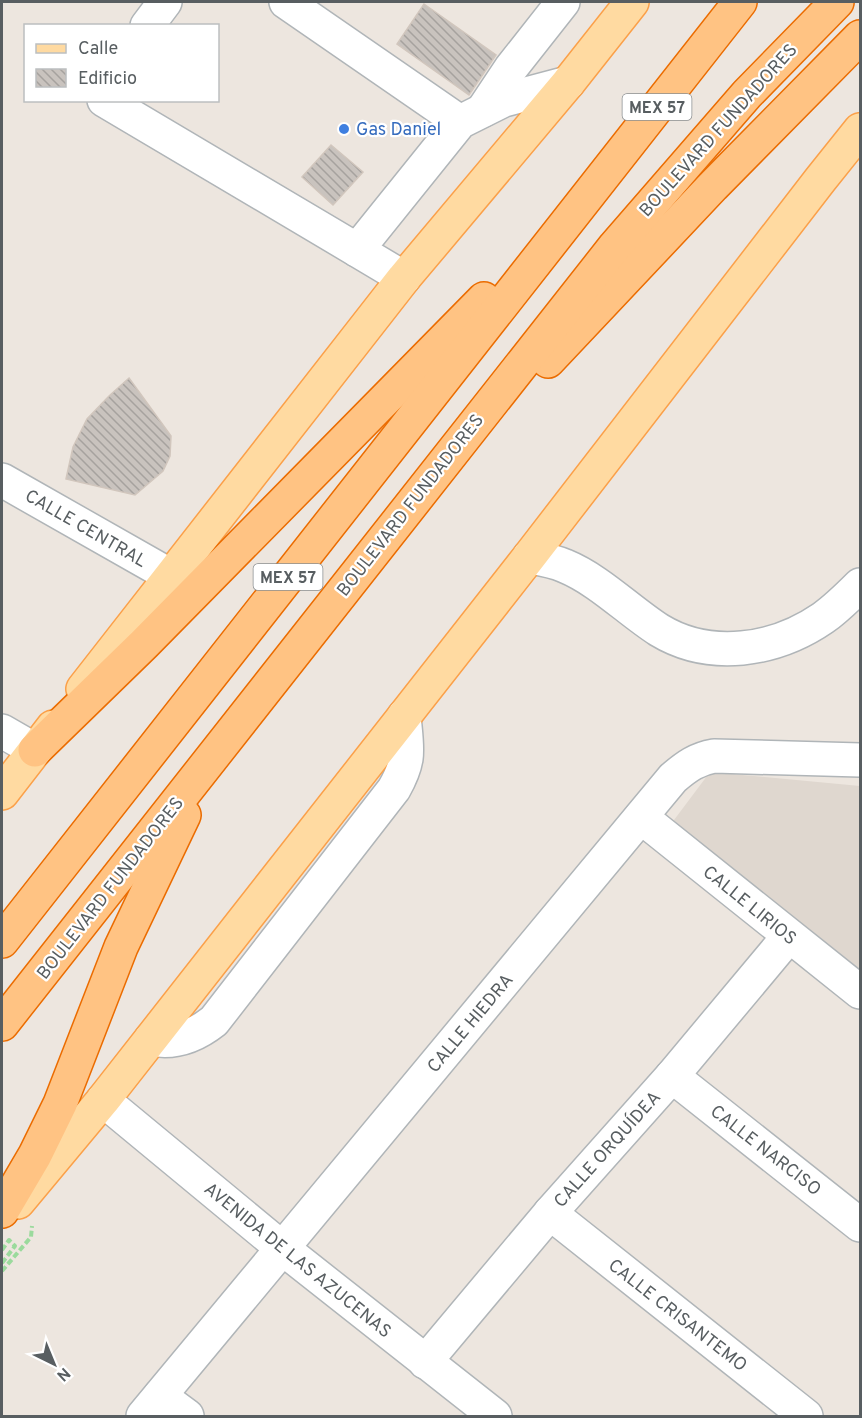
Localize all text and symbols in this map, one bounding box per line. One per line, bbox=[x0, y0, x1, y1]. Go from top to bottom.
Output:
legend bbox=[24, 24, 219, 102]
text: Calle bbox=[78, 38, 118, 61]
street label: BOULEVARD FUNDADORES bbox=[635, 40, 803, 223]
text: Edificio bbox=[78, 68, 137, 91]
road number: MEX 57 bbox=[622, 94, 692, 120]
place label: Gas Daniel bbox=[356, 119, 441, 142]
marker: Gas Daniel bbox=[337, 122, 351, 136]
street label: BOULEVARD FUNDADORES bbox=[333, 410, 490, 602]
street label: CALLE CENTRAL bbox=[20, 485, 150, 574]
road number: MEX 57 bbox=[254, 564, 322, 590]
street label: BOULEVARD FUNDADORES bbox=[33, 793, 190, 985]
street label: CALLE LIRIOS bbox=[697, 861, 801, 951]
street label: CALLE HIEDRA bbox=[423, 970, 519, 1078]
street label: CALLE ORQUÍDEA bbox=[548, 1086, 667, 1213]
street label: CALLE NARCISO bbox=[705, 1101, 825, 1202]
street label: AVENIDA DE LAS AZUCENAS bbox=[199, 1178, 396, 1344]
street label: CALLE CRISANTEMO bbox=[603, 1255, 751, 1378]
north arrow bbox=[24, 1334, 84, 1394]
text: N bbox=[52, 1362, 74, 1385]

